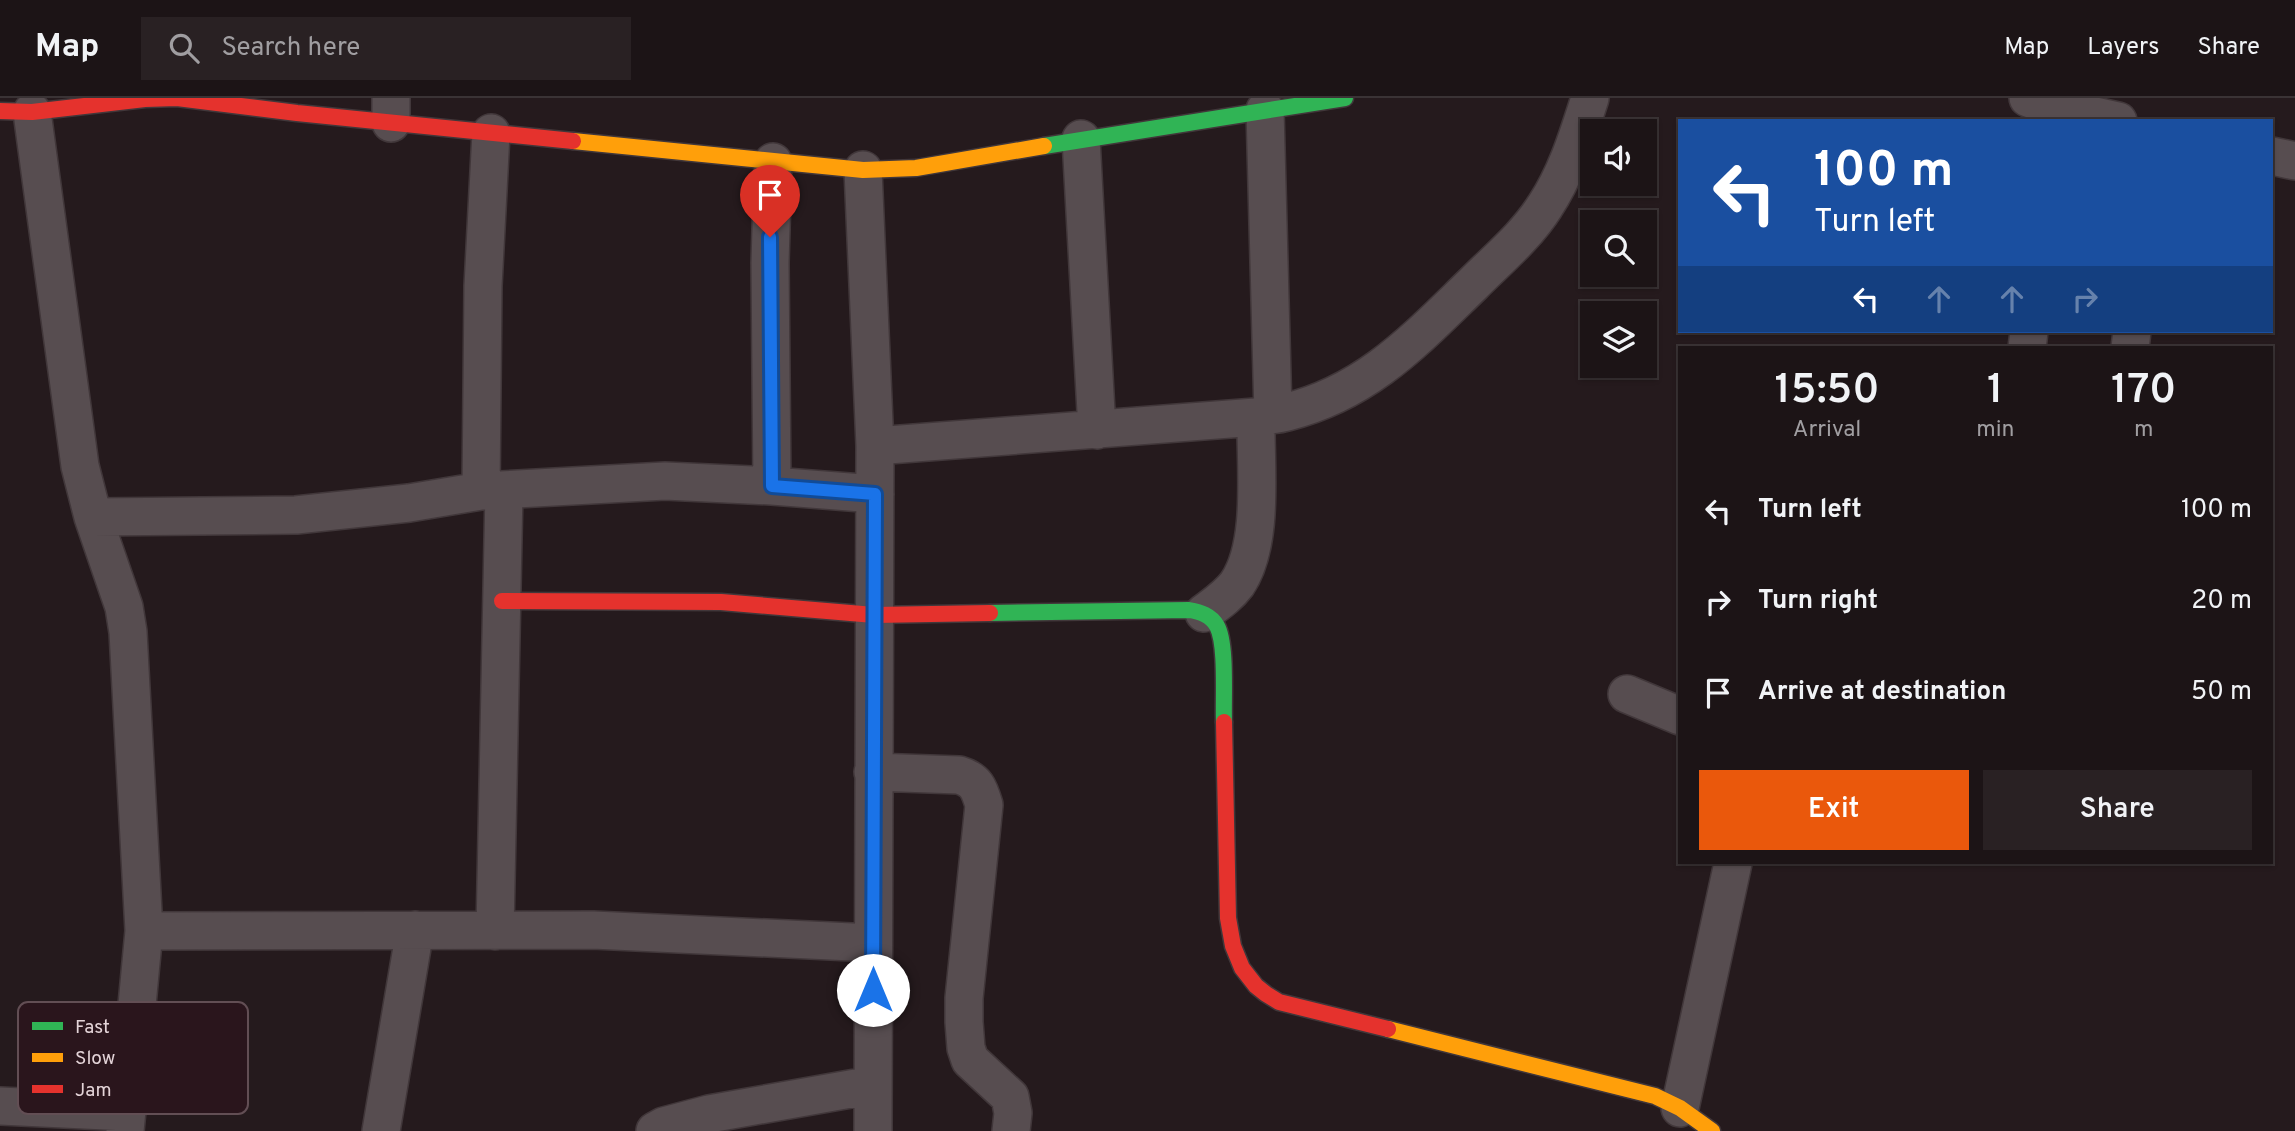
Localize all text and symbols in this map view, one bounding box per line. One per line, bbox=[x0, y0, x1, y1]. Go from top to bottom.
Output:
search box bbox=[141, 17, 631, 80]
text: Map bbox=[35, 27, 99, 69]
icon: search bbox=[165, 29, 203, 67]
text: Search here bbox=[221, 32, 360, 65]
text: Map bbox=[2004, 33, 2049, 63]
text: Layers bbox=[2087, 33, 2159, 63]
text: Share bbox=[2197, 33, 2260, 63]
map controls bbox=[1580, 119, 1657, 378]
button: sound bbox=[1580, 119, 1657, 196]
text: 100 m bbox=[1814, 142, 1953, 204]
icon: left bbox=[1699, 147, 1790, 238]
pin bbox=[740, 165, 800, 237]
icon: arrive bbox=[751, 176, 789, 214]
text: Turn left bbox=[1814, 203, 1935, 243]
button: search bbox=[1580, 210, 1657, 287]
icon: left bbox=[1847, 280, 1885, 318]
icon: ahead bbox=[1920, 280, 1958, 318]
icon: ahead bbox=[1993, 280, 2031, 318]
icon: right bbox=[2066, 280, 2104, 318]
button: layers bbox=[1580, 301, 1657, 378]
text: 15:50 bbox=[1774, 365, 1880, 418]
text: 1 bbox=[1987, 365, 2004, 418]
text: 170 bbox=[2111, 365, 2177, 418]
text: Arrival bbox=[1793, 416, 1861, 445]
text: min bbox=[1976, 416, 2014, 445]
text: m bbox=[2134, 416, 2153, 445]
icon: left bbox=[1699, 492, 1737, 530]
text: Turn left bbox=[1758, 494, 1862, 527]
text: 100 m bbox=[2181, 494, 2252, 527]
icon: right bbox=[1699, 583, 1737, 621]
text: Turn right bbox=[1758, 585, 1878, 618]
text: 20 m bbox=[2191, 585, 2252, 618]
icon: arrive bbox=[1699, 674, 1737, 712]
text: Arrive at destination bbox=[1758, 676, 2006, 709]
text: 50 m bbox=[2191, 676, 2252, 709]
button: Exit bbox=[1699, 770, 1969, 850]
button: Share bbox=[1983, 770, 2252, 850]
position arrow bbox=[836, 953, 910, 1027]
legend bbox=[18, 1002, 248, 1114]
text: Fast bbox=[75, 1016, 110, 1040]
text: Slow bbox=[75, 1047, 115, 1071]
text: Jam bbox=[75, 1079, 112, 1103]

